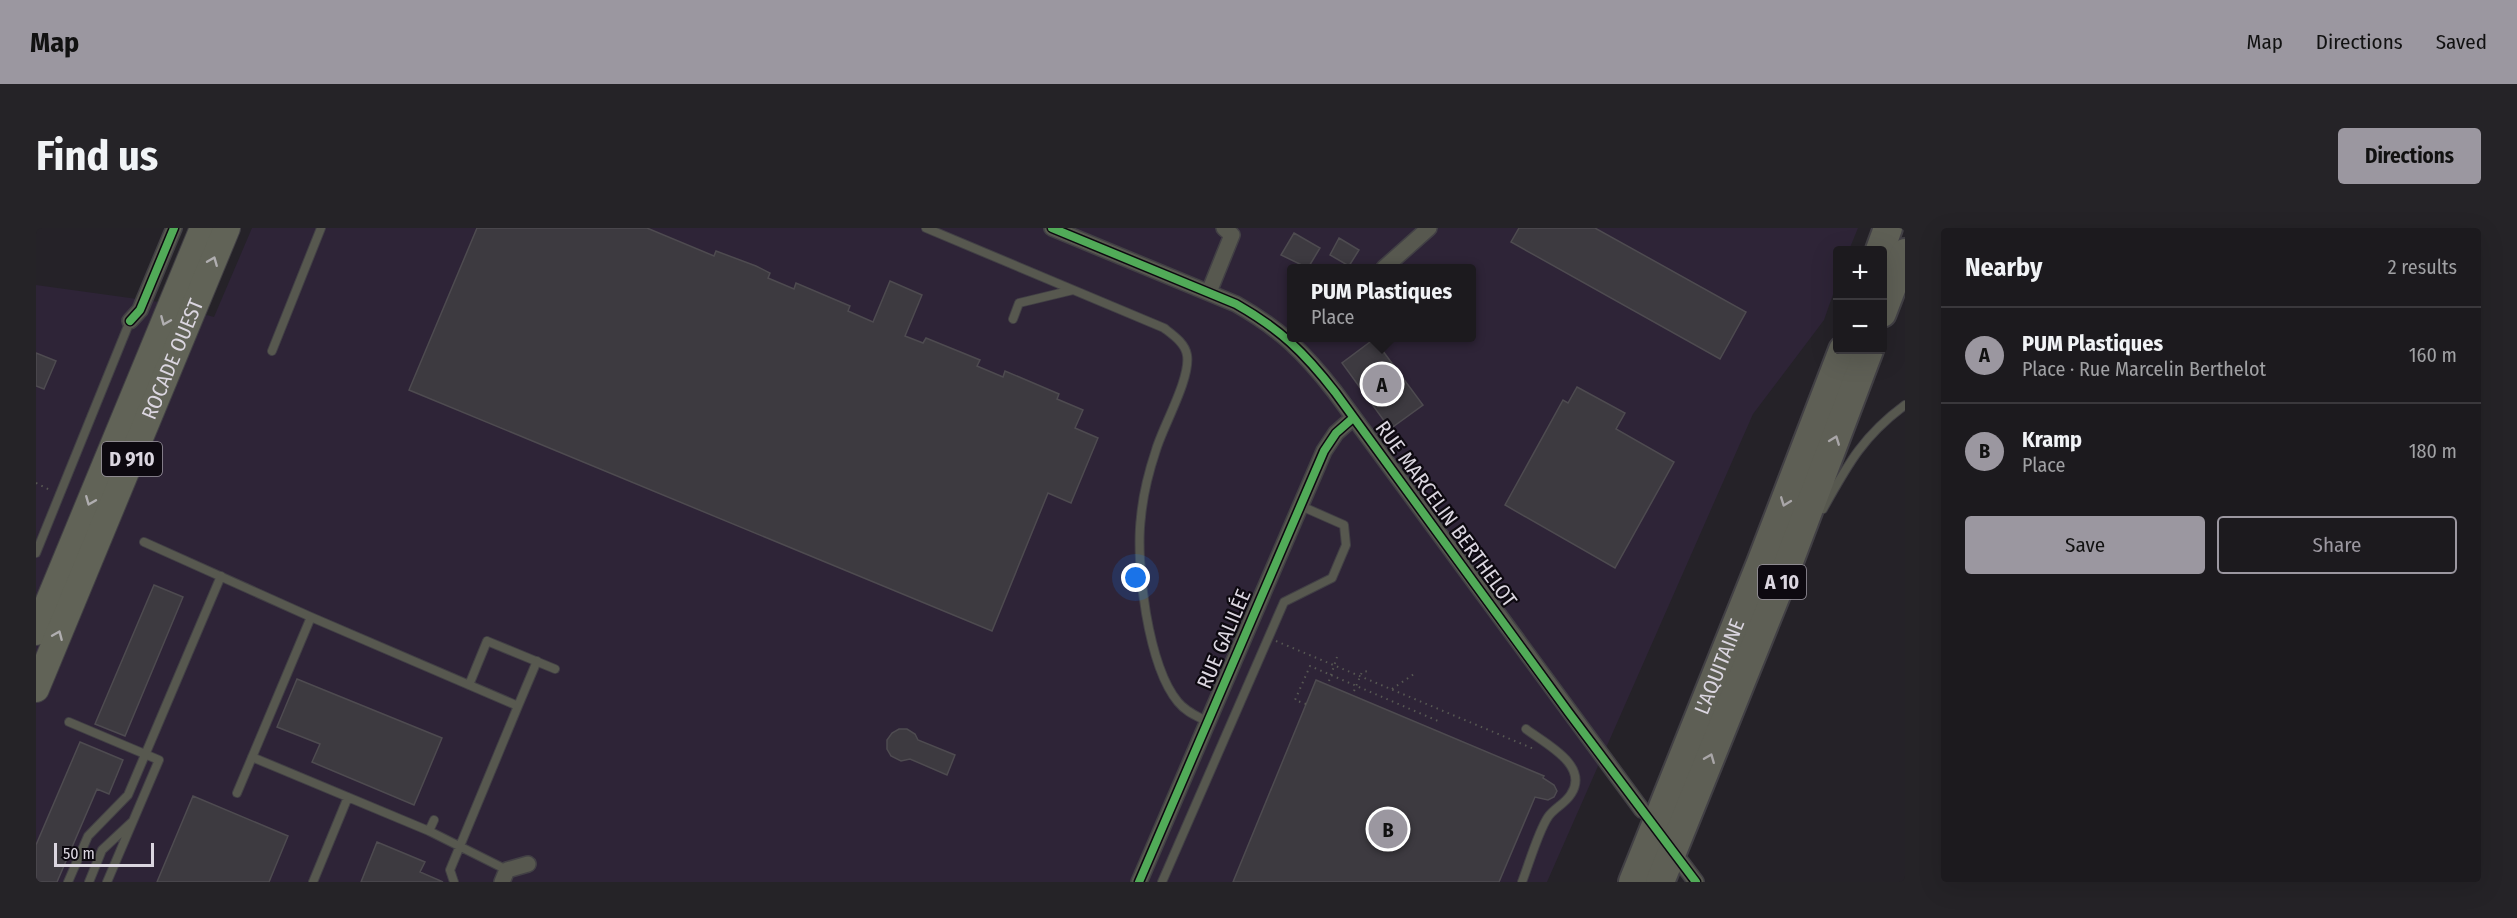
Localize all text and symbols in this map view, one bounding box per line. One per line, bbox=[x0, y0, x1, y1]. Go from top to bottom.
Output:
text: Map bbox=[30, 26, 79, 59]
text: Map bbox=[2246, 29, 2283, 55]
text: Directions bbox=[2316, 29, 2403, 55]
text: Saved bbox=[2436, 29, 2487, 55]
button: Directions bbox=[2338, 128, 2481, 184]
text: Find us bbox=[36, 131, 158, 181]
map controls bbox=[1833, 246, 1887, 354]
button: + bbox=[1833, 246, 1887, 300]
text: Nearby bbox=[1965, 252, 2042, 283]
text: 2 results bbox=[2388, 255, 2457, 279]
one-way arrow bbox=[206, 256, 218, 267]
popup bbox=[1287, 264, 1476, 342]
text: PUM Plastiques bbox=[1311, 278, 1452, 305]
street label: ROCADE OUEST bbox=[136, 295, 209, 423]
button: − bbox=[1833, 300, 1887, 354]
text: Place bbox=[1311, 305, 1354, 329]
one-way arrow bbox=[160, 314, 172, 325]
text: PUM Plastiques bbox=[2022, 330, 2163, 357]
text: A bbox=[1979, 343, 1990, 367]
text: 160 m bbox=[2409, 343, 2457, 367]
text: Place · Rue Marcelin Berthelot bbox=[2022, 357, 2266, 381]
pin: A bbox=[1362, 362, 1402, 406]
street label: RUE MARCELIN BERTHELOT bbox=[1370, 416, 1522, 612]
text: Kramp bbox=[2022, 426, 2082, 453]
one-way arrow bbox=[1828, 435, 1841, 446]
text: B bbox=[1979, 439, 1990, 463]
text: 180 m bbox=[2409, 439, 2457, 463]
road number: D 910 bbox=[102, 442, 162, 476]
text: Place bbox=[2022, 453, 2065, 477]
one-way arrow bbox=[85, 495, 97, 506]
one-way arrow bbox=[1780, 496, 1792, 507]
button: Save bbox=[1965, 516, 2205, 574]
button: Share bbox=[2217, 516, 2457, 574]
your location bbox=[1121, 563, 1150, 592]
road number: A 10 bbox=[1758, 565, 1806, 599]
street label: RUE GALILÉE bbox=[1191, 585, 1257, 693]
street label: L'AQUITAINE bbox=[1689, 615, 1750, 718]
one-way arrow bbox=[51, 631, 63, 642]
one-way arrow bbox=[1703, 753, 1715, 764]
pin: B bbox=[1368, 806, 1408, 852]
scale bar bbox=[54, 840, 154, 868]
text: 50 m bbox=[63, 844, 95, 863]

